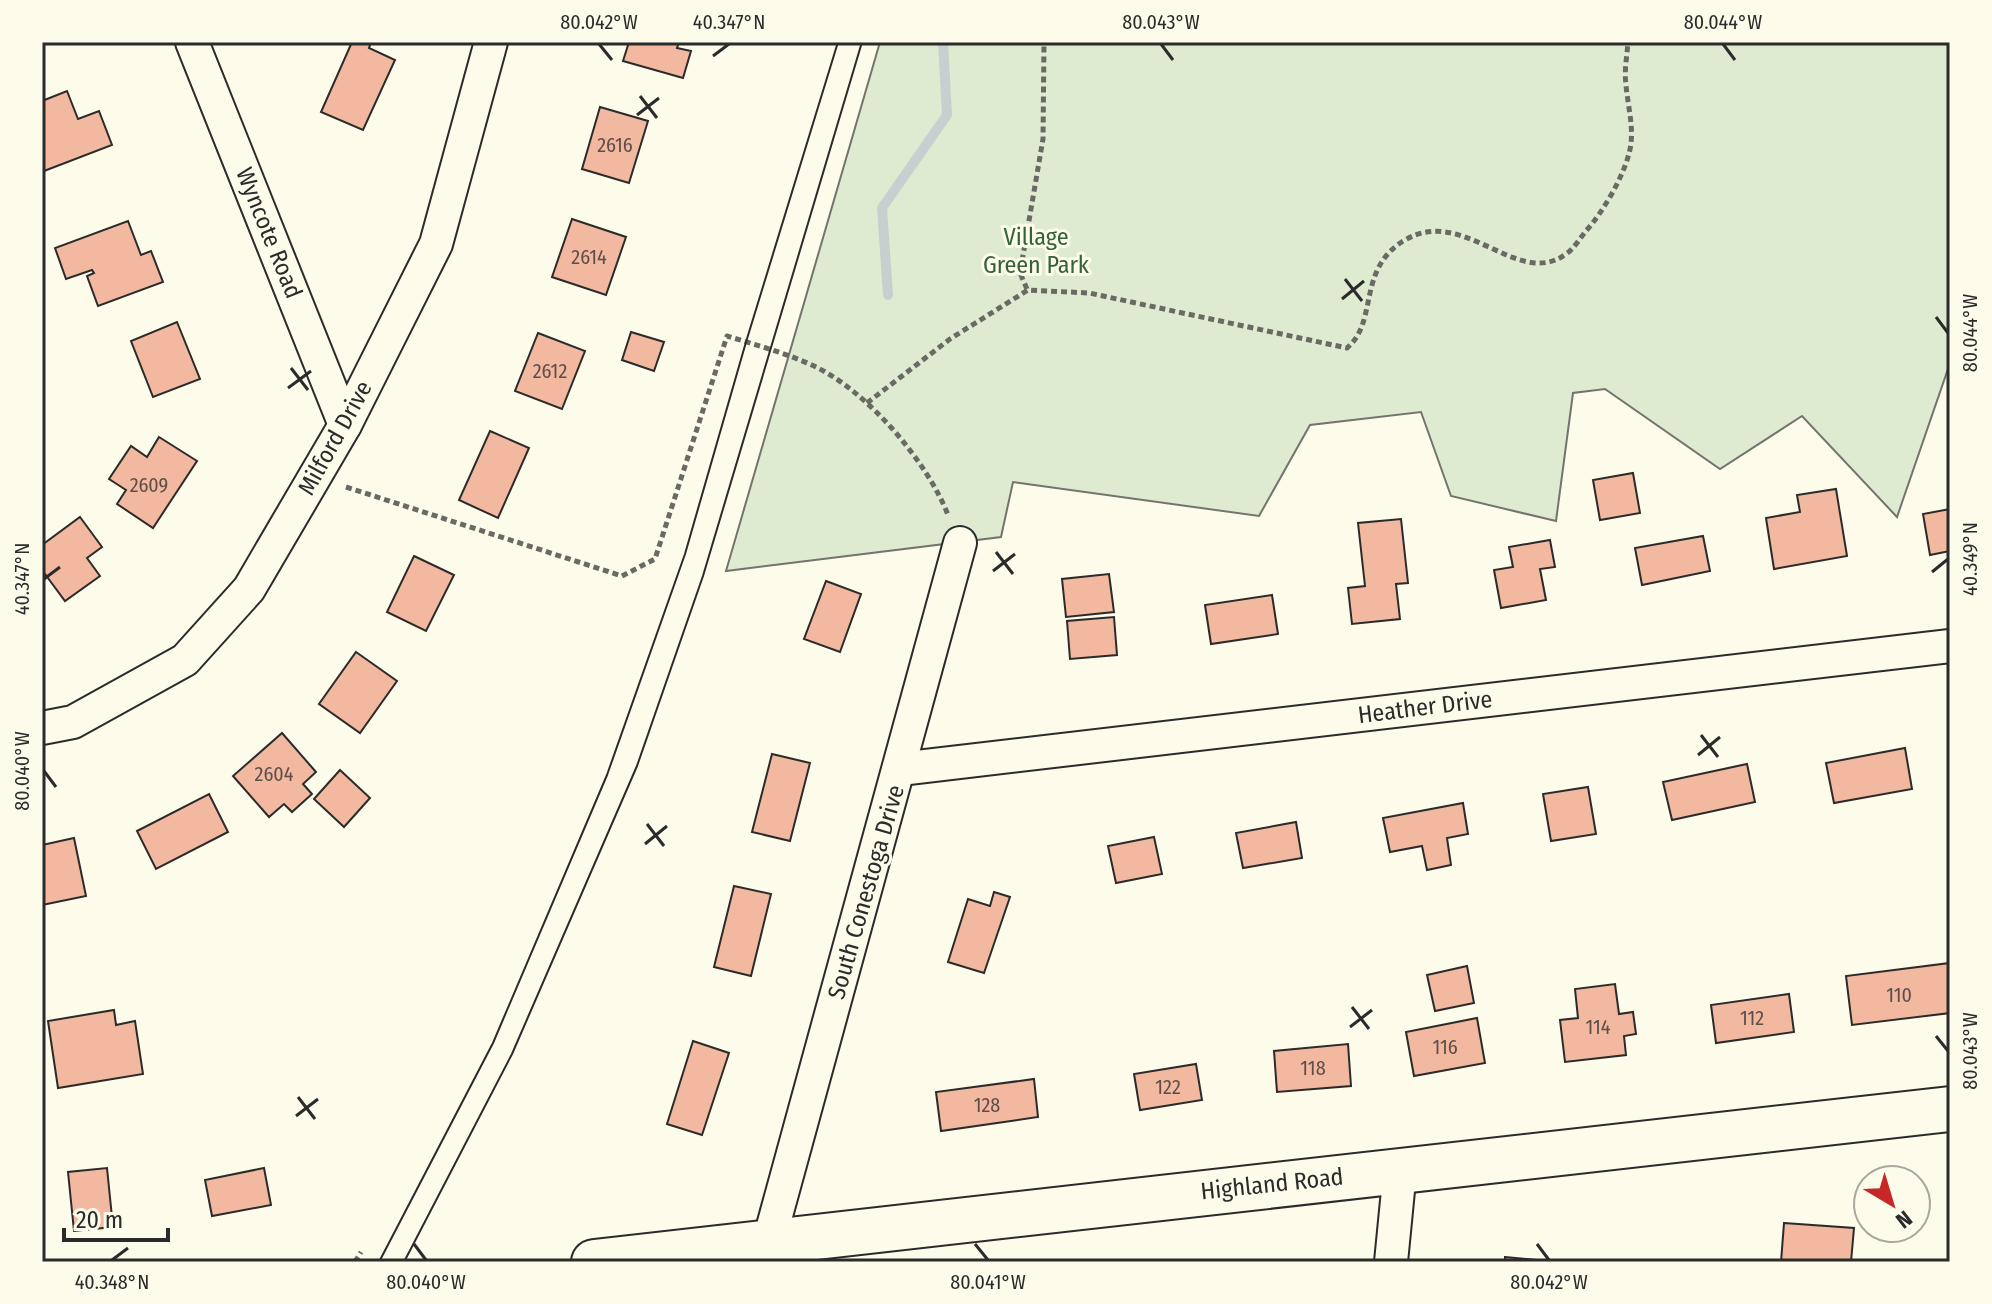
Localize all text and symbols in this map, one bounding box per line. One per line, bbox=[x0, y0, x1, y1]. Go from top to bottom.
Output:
text: 80.042°W bbox=[560, 10, 638, 34]
text: 40.347°N bbox=[693, 10, 765, 34]
text: 80.043°W bbox=[1122, 10, 1200, 34]
text: 80.044°W bbox=[1684, 10, 1762, 34]
house number: 2616 bbox=[597, 133, 633, 157]
street label: Wyncote Road bbox=[230, 164, 308, 302]
park label: Village Green Park bbox=[983, 223, 1090, 279]
house number: 2614 bbox=[571, 245, 607, 269]
text: 80.044°W bbox=[1958, 294, 1982, 372]
house number: 2612 bbox=[533, 359, 567, 383]
street label: Milford Drive bbox=[292, 376, 378, 500]
house number: 2609 bbox=[130, 473, 168, 497]
text: 40.349°N bbox=[1958, 522, 1982, 596]
text: 40.347°N bbox=[10, 543, 34, 615]
street label: Heather Drive bbox=[1356, 685, 1494, 729]
text: 80.040°W bbox=[10, 731, 34, 811]
house number: 2604 bbox=[255, 762, 294, 786]
street label: South Conestoga Drive bbox=[822, 782, 910, 1002]
house number: 110 bbox=[1886, 983, 1912, 1007]
house number: 112 bbox=[1740, 1006, 1764, 1030]
text: 80.043°W bbox=[1958, 1012, 1982, 1090]
house number: 114 bbox=[1586, 1015, 1611, 1039]
house number: 116 bbox=[1432, 1035, 1458, 1059]
house number: 118 bbox=[1300, 1056, 1326, 1080]
house number: 122 bbox=[1155, 1075, 1181, 1099]
house number: 128 bbox=[974, 1093, 1000, 1117]
street label: Highland Road bbox=[1199, 1163, 1345, 1205]
north arrow bbox=[1852, 1164, 1932, 1244]
scale bar bbox=[64, 1192, 168, 1242]
text: N bbox=[1890, 1205, 1918, 1234]
text: 20 m bbox=[76, 1206, 123, 1234]
text: 40.348°N bbox=[75, 1270, 149, 1294]
text: 80.040°W bbox=[386, 1270, 466, 1294]
text: 80.041°W bbox=[950, 1270, 1026, 1294]
text: 80.042°W bbox=[1510, 1270, 1588, 1294]

